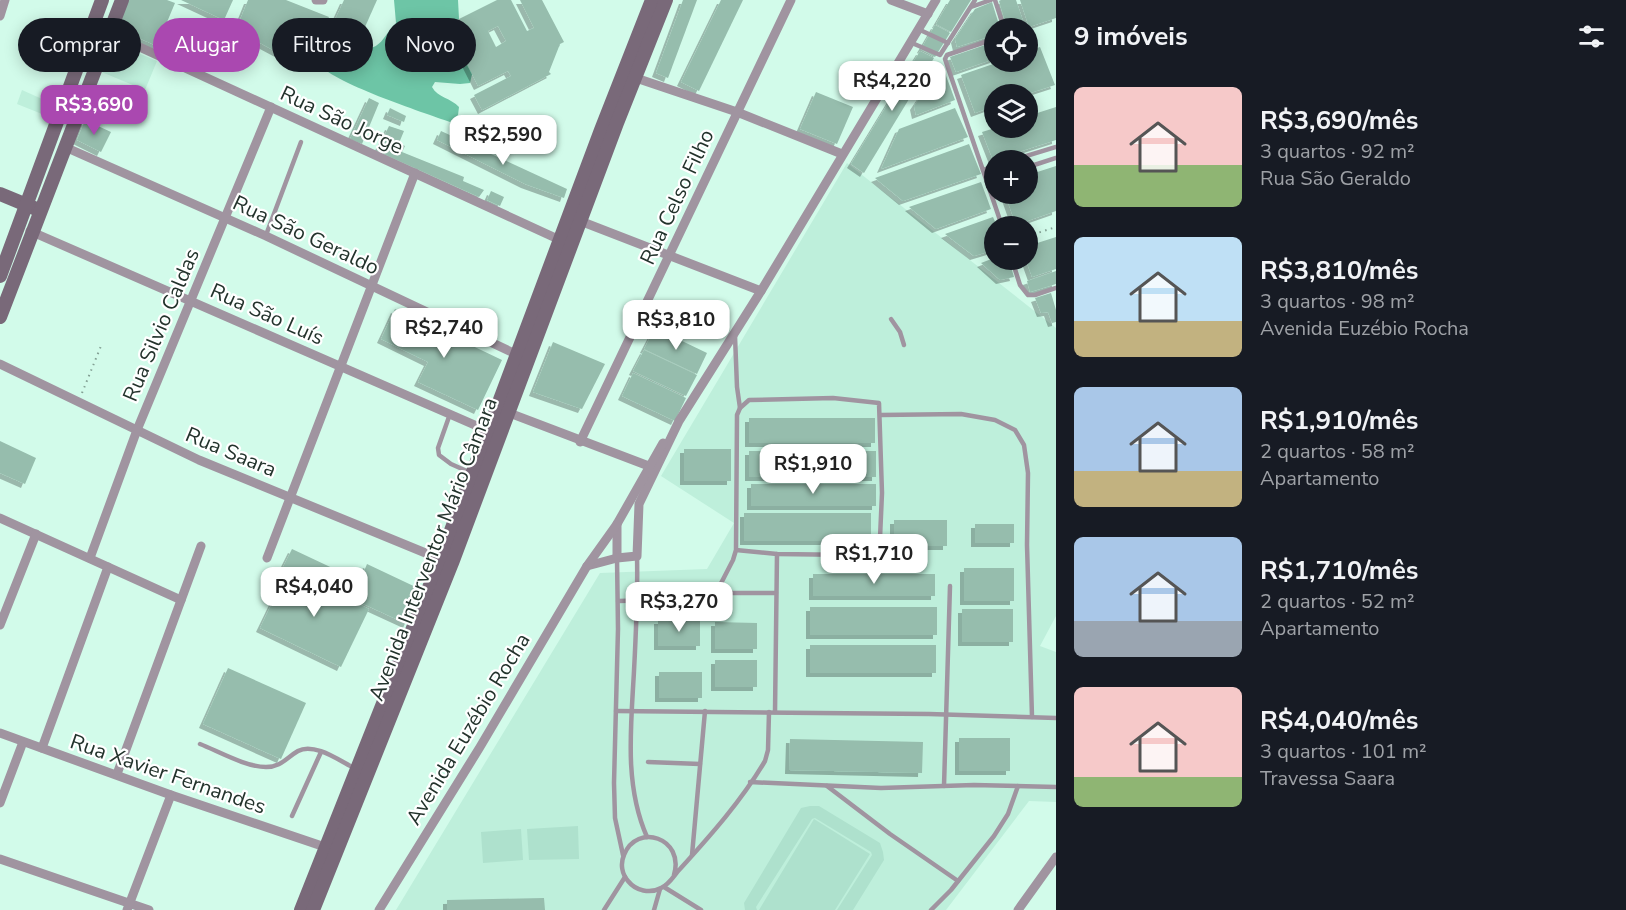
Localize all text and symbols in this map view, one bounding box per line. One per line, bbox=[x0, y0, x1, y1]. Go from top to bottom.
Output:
chip: Comprar bbox=[18, 18, 141, 72]
chip: Alugar bbox=[153, 18, 260, 72]
chip: Filtros bbox=[272, 18, 373, 72]
chip: Novo bbox=[385, 18, 476, 72]
map controls bbox=[984, 18, 1038, 270]
button: locate bbox=[984, 18, 1038, 72]
text: 9 imóveis bbox=[1074, 19, 1188, 54]
icon: filters bbox=[1575, 20, 1608, 53]
pin: R$4,220 bbox=[837, 61, 947, 112]
text: R$4,220 bbox=[853, 67, 931, 94]
street label: Rua São Jorge bbox=[276, 79, 408, 161]
button: layers bbox=[984, 84, 1038, 138]
pin: R$3,690 bbox=[39, 85, 149, 136]
text: R$3,690 bbox=[55, 91, 133, 118]
text: R$3,690/mês bbox=[1260, 103, 1418, 138]
icon: home bbox=[1122, 111, 1194, 183]
pin: R$2,590 bbox=[448, 115, 558, 166]
text: R$2,590 bbox=[464, 121, 542, 148]
street label: Rua Celso Filho bbox=[633, 125, 721, 269]
text: 3 quartos · 92 m² bbox=[1260, 138, 1415, 165]
button: + bbox=[984, 150, 1038, 204]
text: Rua São Geraldo bbox=[1260, 165, 1411, 192]
street label: Rua São Geraldo bbox=[228, 189, 384, 281]
button: − bbox=[984, 216, 1038, 270]
street label: Rua Silvio Caldas bbox=[116, 244, 206, 406]
text: R$3,810/mês bbox=[1260, 253, 1418, 288]
icon: home bbox=[1122, 261, 1194, 333]
street label: Rua São Luís bbox=[206, 277, 328, 351]
text: 3 quartos · 98 m² bbox=[1260, 288, 1415, 315]
pin: R$3,810 bbox=[621, 300, 731, 351]
text: R$3,810 bbox=[637, 306, 715, 333]
pin: R$2,740 bbox=[389, 308, 499, 359]
text: R$2,740 bbox=[405, 314, 483, 341]
text: Avenida Euzébio Rocha bbox=[1260, 315, 1469, 342]
street label: Avenida Interventor Mário Câmara bbox=[362, 393, 504, 705]
text: R$1,910/mês bbox=[1260, 403, 1418, 438]
icon: home bbox=[1122, 411, 1194, 483]
street label: Rua Saara bbox=[181, 420, 281, 484]
text: 2 quartos · 58 m² bbox=[1260, 438, 1415, 465]
pin: R$1,910 bbox=[758, 444, 868, 495]
text: R$1,910 bbox=[774, 450, 852, 477]
text: Apartamento bbox=[1260, 465, 1379, 492]
pin: R$1,710 bbox=[819, 534, 929, 585]
text: R$1,710 bbox=[835, 540, 913, 567]
text: R$1,710/mês bbox=[1260, 553, 1418, 588]
icon: home bbox=[1122, 561, 1194, 633]
pin: R$4,040 bbox=[259, 567, 369, 618]
text: R$4,040 bbox=[275, 573, 353, 600]
pin: R$3,270 bbox=[624, 582, 734, 633]
text: R$3,270 bbox=[640, 588, 718, 615]
text: 2 quartos · 52 m² bbox=[1260, 588, 1415, 615]
text: Apartamento bbox=[1260, 615, 1379, 642]
street label: Avenida Euzébio Rocha bbox=[400, 628, 536, 830]
text: R$4,040/mês bbox=[1260, 703, 1418, 738]
icon: home bbox=[1122, 711, 1194, 783]
street label: Rua Xavier Fernandes bbox=[66, 727, 270, 821]
text: 3 quartos · 101 m² bbox=[1260, 738, 1427, 765]
text: Travessa Saara bbox=[1260, 765, 1395, 792]

